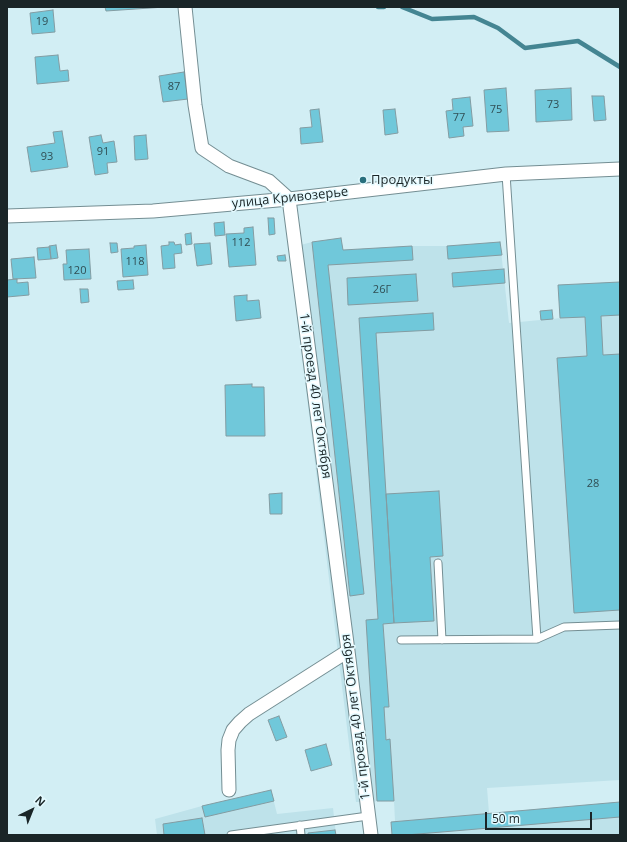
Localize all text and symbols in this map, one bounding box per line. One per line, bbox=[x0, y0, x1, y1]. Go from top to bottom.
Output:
house number: 19 bbox=[36, 15, 48, 29]
house number: 87 bbox=[168, 80, 180, 94]
house number: 73 bbox=[547, 98, 559, 112]
house number: 75 bbox=[490, 103, 502, 117]
house number: 77 bbox=[453, 111, 465, 125]
house number: 91 bbox=[97, 145, 109, 159]
house number: 93 bbox=[41, 150, 53, 164]
place label: Продукты bbox=[371, 172, 433, 188]
marker: Продукты bbox=[358, 175, 368, 185]
street label: улица Кривозерье bbox=[231, 184, 349, 212]
house number: 112 bbox=[232, 236, 250, 250]
house number: 118 bbox=[126, 255, 144, 269]
house number: 120 bbox=[68, 264, 86, 278]
house number: 26Г bbox=[373, 283, 391, 297]
street label: 1-й проезд 40 лет Октября bbox=[296, 312, 334, 480]
house number: 28 bbox=[587, 477, 599, 491]
street label: 1-й проезд 40 лет Октября bbox=[338, 633, 374, 801]
north arrow bbox=[12, 790, 52, 830]
text: N bbox=[32, 792, 49, 809]
scale bar bbox=[487, 804, 594, 830]
text: 50 m bbox=[492, 810, 520, 827]

